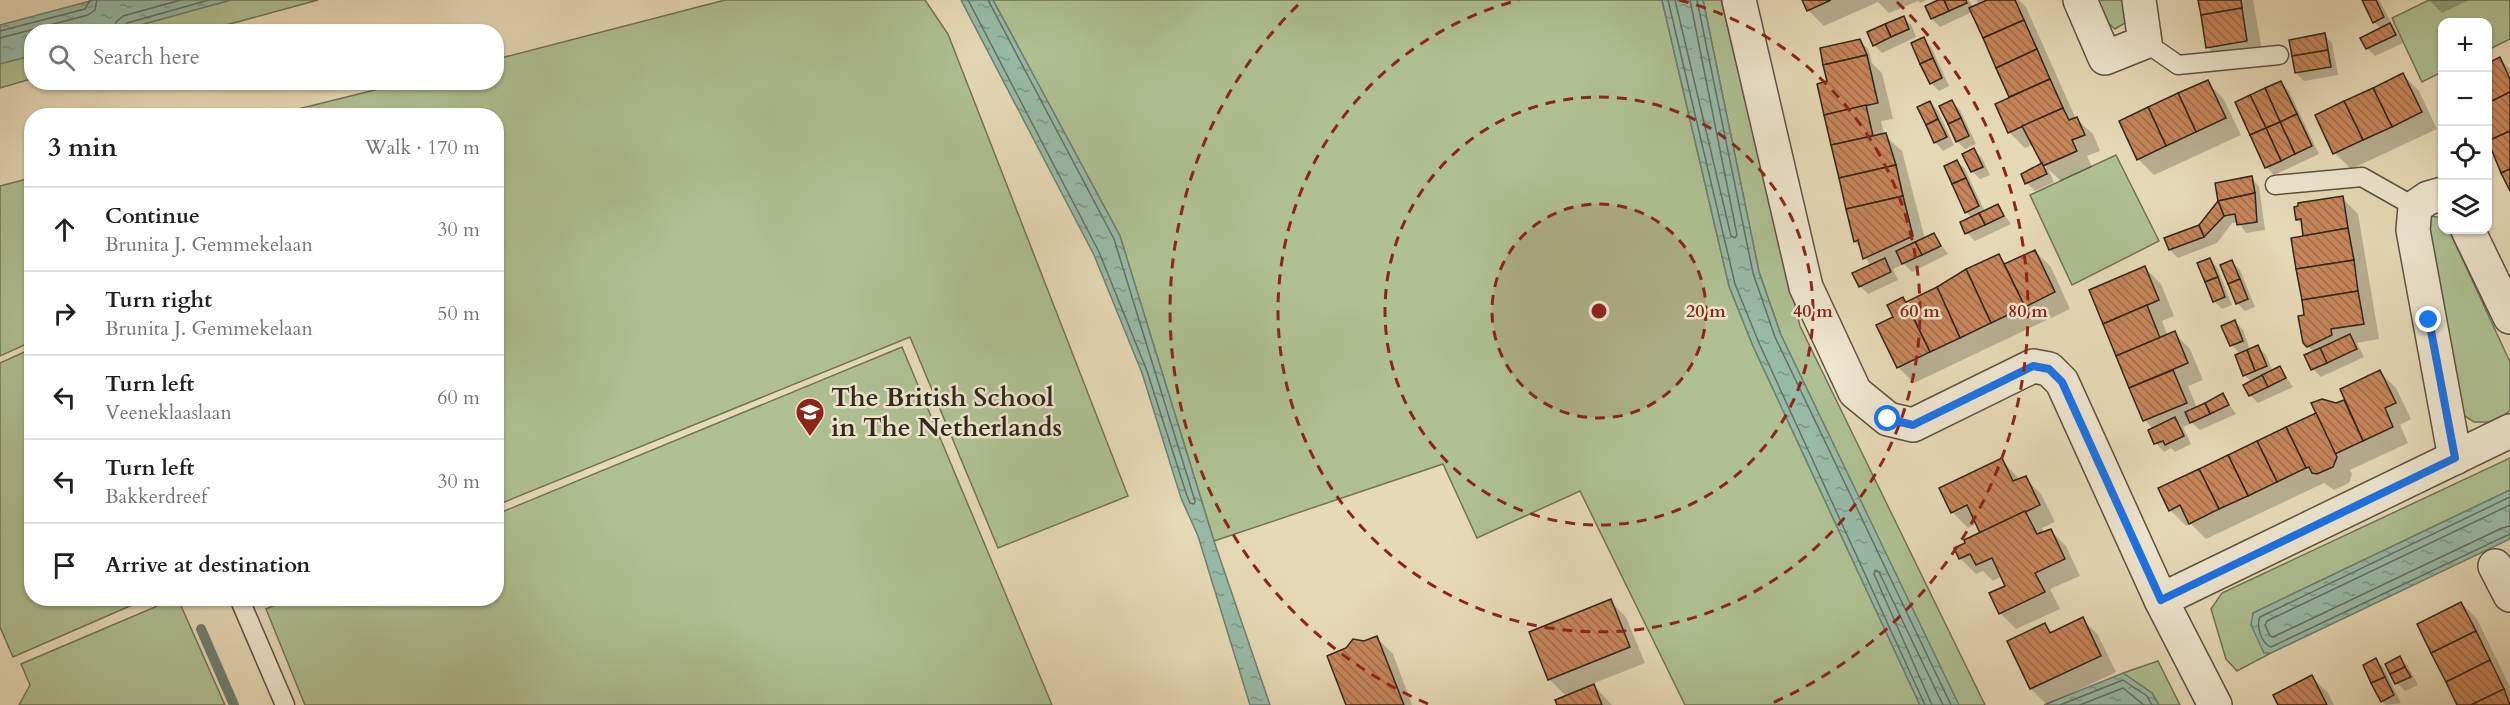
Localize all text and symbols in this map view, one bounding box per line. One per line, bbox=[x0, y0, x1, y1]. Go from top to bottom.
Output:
map controls bbox=[2438, 18, 2492, 234]
button: + bbox=[2438, 18, 2492, 72]
search box bbox=[24, 24, 504, 90]
icon: search bbox=[45, 41, 78, 74]
text: Search here bbox=[93, 42, 200, 72]
button: − bbox=[2438, 72, 2492, 126]
button: locate bbox=[2438, 126, 2492, 180]
text: 3 min bbox=[48, 130, 117, 165]
text: Walk · 170 m bbox=[365, 134, 480, 161]
button: layers bbox=[2438, 180, 2492, 234]
text: Continue bbox=[105, 201, 200, 231]
icon: ahead bbox=[48, 213, 81, 246]
text: 30 m bbox=[437, 216, 480, 243]
text: Brunita J. Gemmekelaan bbox=[105, 231, 313, 258]
text: Turn right bbox=[105, 285, 212, 315]
icon: right bbox=[48, 297, 81, 330]
text: 20 m bbox=[1686, 299, 1726, 324]
text: 40 m bbox=[1793, 299, 1833, 324]
text: 60 m bbox=[1900, 299, 1940, 324]
text: 80 m bbox=[2008, 299, 2048, 324]
text: 50 m bbox=[437, 300, 480, 327]
centre of rings bbox=[1589, 301, 1609, 321]
route end bbox=[2415, 306, 2441, 332]
text: Brunita J. Gemmekelaan bbox=[105, 315, 313, 342]
text: Turn left bbox=[105, 369, 194, 399]
place label: The British School in The Netherlands bbox=[831, 380, 1062, 445]
icon: left bbox=[48, 381, 81, 414]
text: 60 m bbox=[437, 384, 480, 411]
school or university icon: The British School in The Netherlands bbox=[794, 396, 826, 438]
text: Veeneklaaslaan bbox=[105, 399, 232, 426]
route start bbox=[1874, 405, 1900, 431]
text: Turn left bbox=[105, 453, 194, 483]
icon: left bbox=[48, 465, 81, 498]
text: 30 m bbox=[437, 468, 480, 495]
text: Bakkerdreef bbox=[105, 483, 207, 510]
icon: arrive bbox=[48, 549, 81, 582]
text: Arrive at destination bbox=[105, 550, 310, 580]

